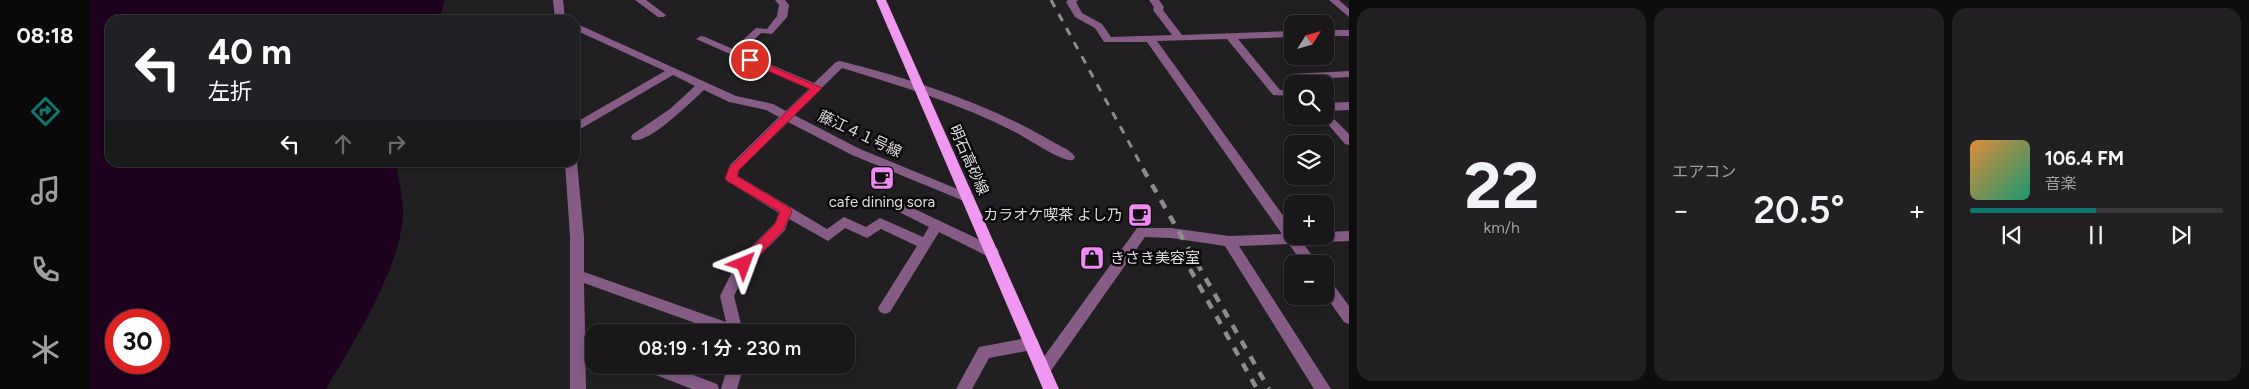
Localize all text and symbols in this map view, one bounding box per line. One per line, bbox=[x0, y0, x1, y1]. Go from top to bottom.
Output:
north arrow bbox=[1284, 15, 1334, 65]
map controls bbox=[1284, 15, 1334, 305]
text: 08:18 bbox=[16, 22, 74, 49]
text: 40 m bbox=[208, 31, 292, 73]
icon: left bbox=[125, 35, 190, 100]
pin bbox=[729, 39, 771, 81]
icon: arrive bbox=[736, 46, 764, 74]
button: search bbox=[1284, 75, 1334, 125]
text: 左折 bbox=[208, 78, 252, 105]
icon: directions bbox=[28, 94, 63, 129]
street label: 藤江４１号線 bbox=[815, 107, 905, 161]
street label: 明石高砂線 bbox=[946, 122, 992, 198]
icon: left bbox=[276, 130, 304, 158]
icon: ahead bbox=[329, 130, 357, 158]
icon: right bbox=[382, 130, 410, 158]
button: layers bbox=[1284, 135, 1334, 185]
text: 22 bbox=[1464, 146, 1539, 224]
text: 106.4 FM bbox=[2045, 147, 2124, 170]
text: エアコン bbox=[1672, 162, 1736, 181]
cafe icon: cafe dining sora bbox=[869, 165, 895, 191]
icon: music bbox=[28, 173, 63, 208]
text: 音楽 bbox=[2045, 174, 2077, 193]
text: 20.5° bbox=[1753, 187, 1845, 233]
place label: cafe dining sora bbox=[829, 193, 935, 211]
text: − bbox=[1672, 193, 1690, 227]
text: + bbox=[1908, 193, 1926, 227]
button: + bbox=[1284, 195, 1334, 245]
cafe icon: カラオケ喫茶 よし乃 bbox=[1127, 202, 1153, 228]
place label: カラオケ喫茶 よし乃 bbox=[983, 206, 1122, 224]
text: km/h bbox=[1483, 218, 1520, 237]
icon: previous bbox=[1998, 221, 2026, 249]
icon: pause bbox=[2082, 221, 2110, 249]
icon: next bbox=[2167, 221, 2195, 249]
position arrow bbox=[717, 237, 769, 289]
shop icon: きさき美容室 bbox=[1079, 245, 1105, 271]
place label: きさき美容室 bbox=[1110, 249, 1200, 267]
icon: phone bbox=[28, 252, 63, 287]
button: − bbox=[1284, 255, 1334, 305]
speed limit sign: 30 bbox=[105, 309, 170, 374]
icon: climate bbox=[28, 332, 63, 367]
text: 08:19 · 1 分 · 230 m bbox=[639, 337, 801, 360]

